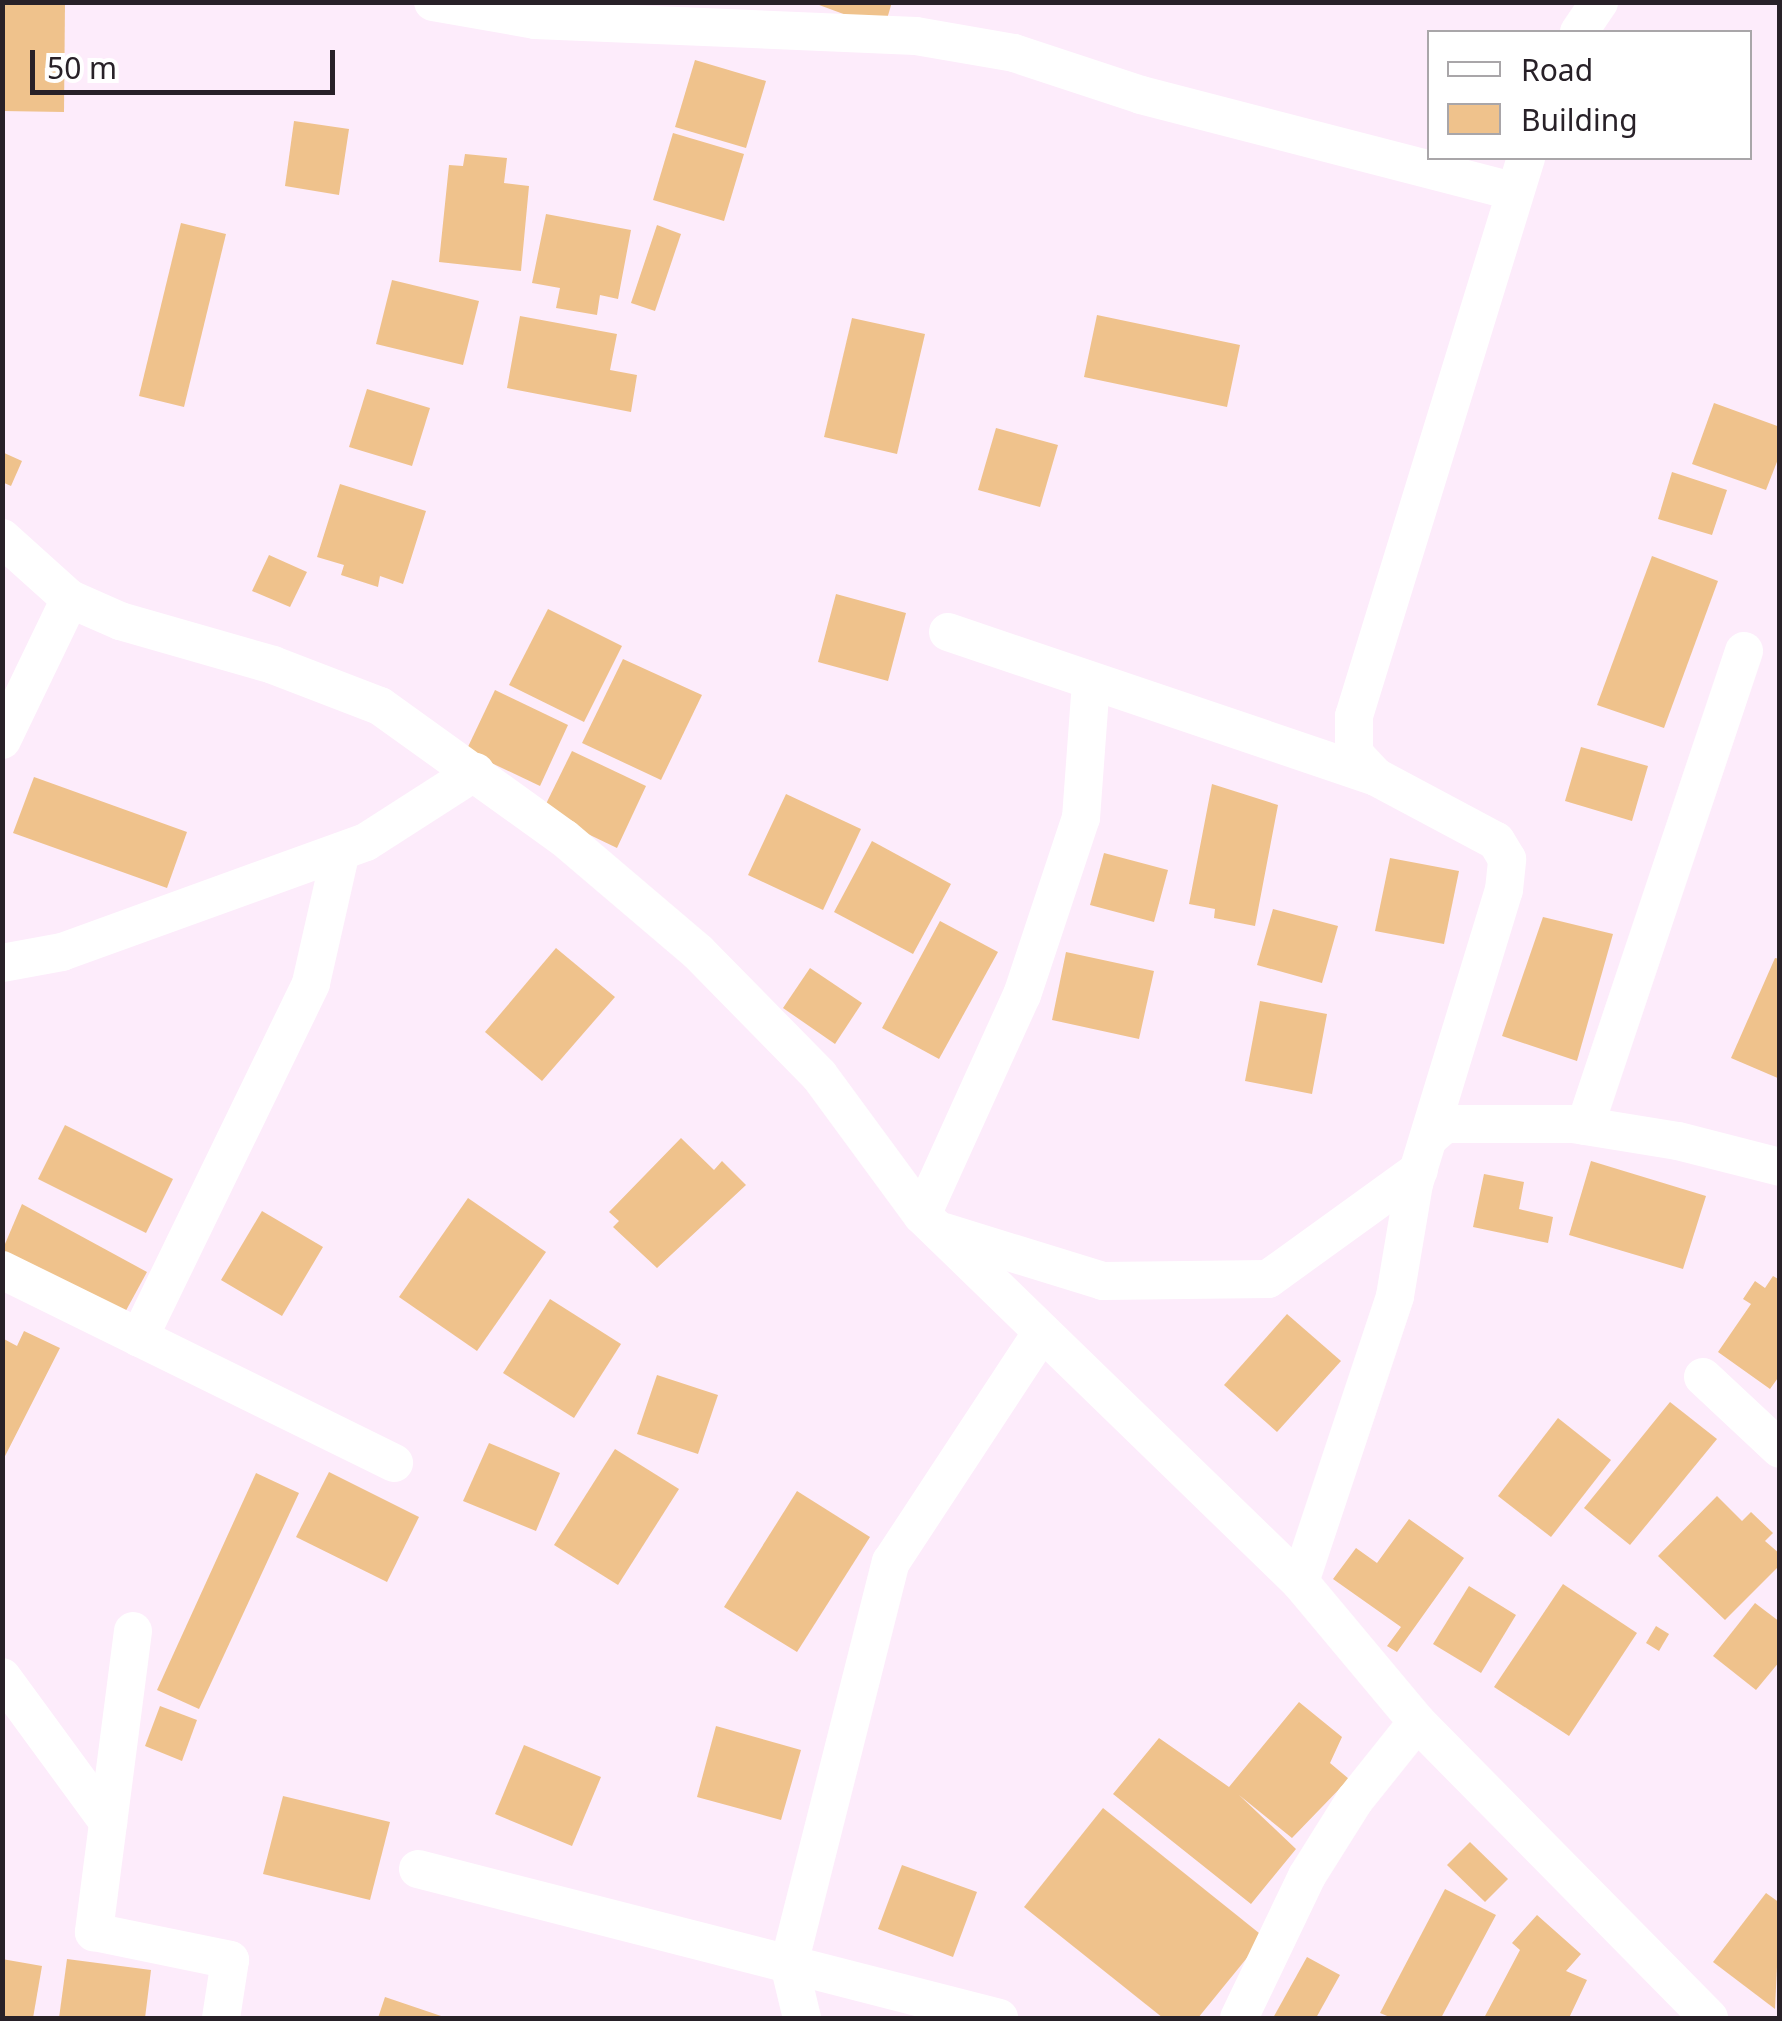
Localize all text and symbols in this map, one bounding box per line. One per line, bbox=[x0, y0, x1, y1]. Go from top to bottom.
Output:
scale bar bbox=[35, 30, 340, 92]
legend bbox=[1427, 30, 1752, 160]
text: 50 m bbox=[47, 47, 117, 88]
text: Road bbox=[1521, 49, 1593, 90]
text: Building bbox=[1521, 99, 1638, 140]

